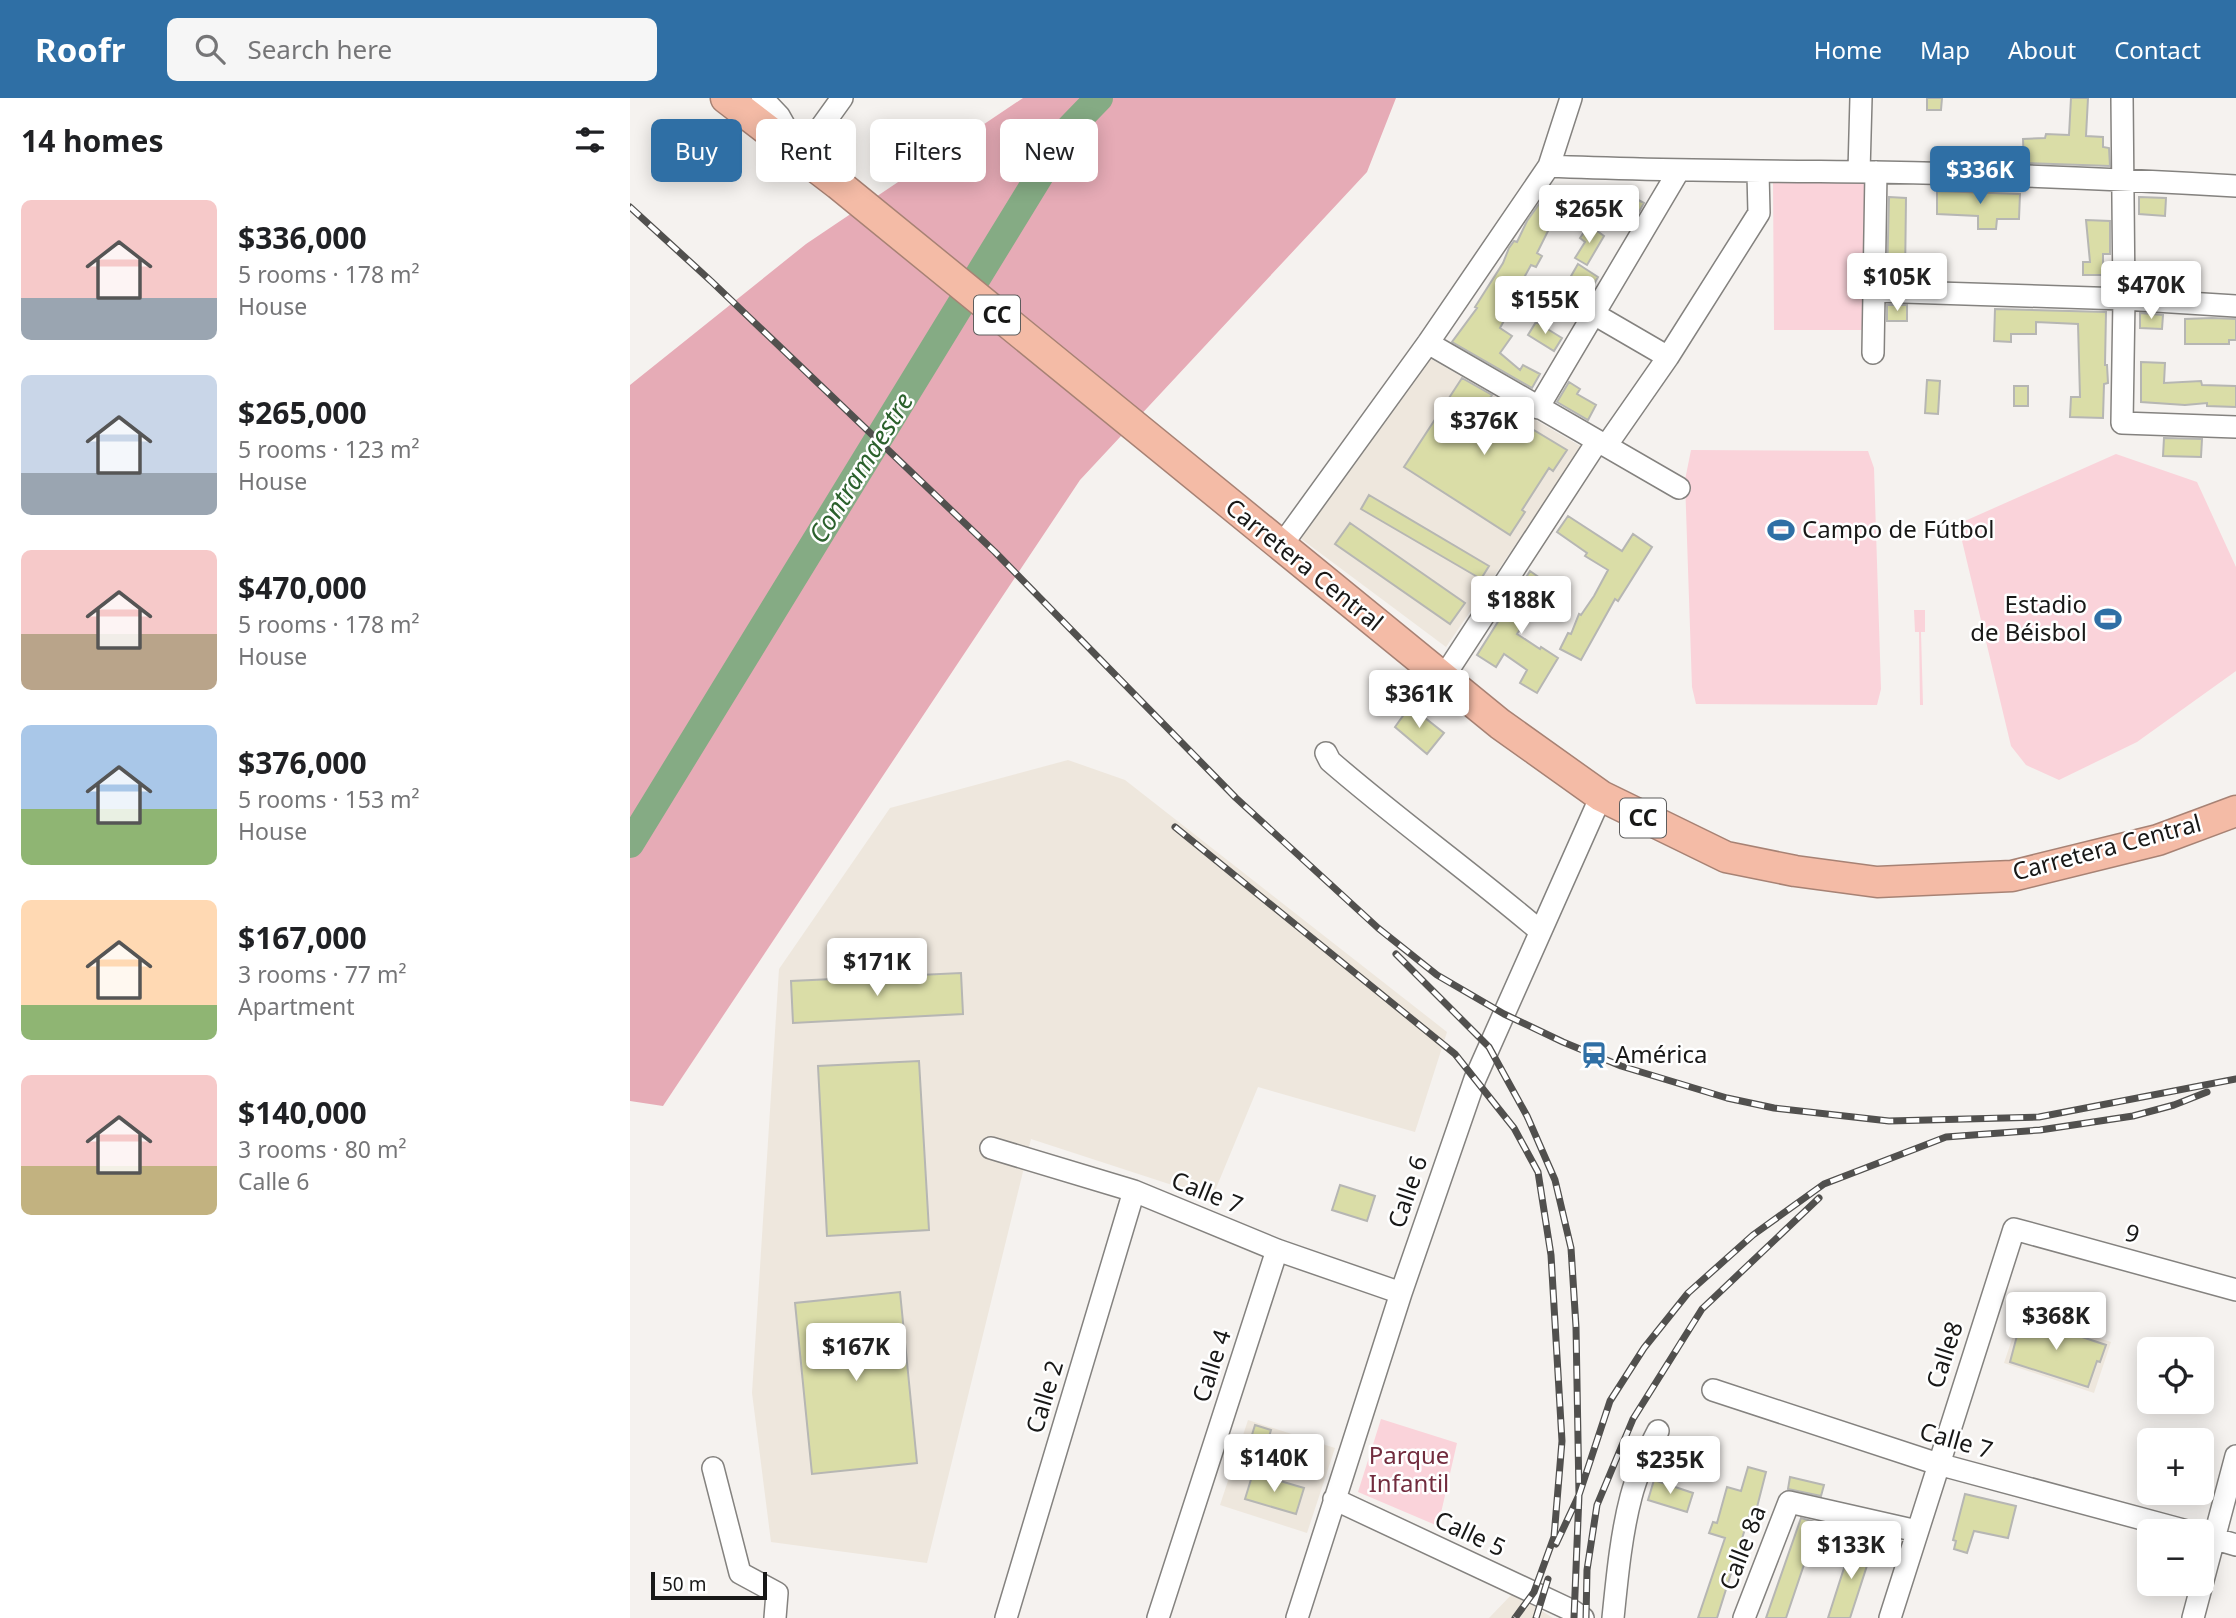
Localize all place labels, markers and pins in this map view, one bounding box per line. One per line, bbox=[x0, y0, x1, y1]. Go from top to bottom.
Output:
pin: $336K bbox=[1931, 146, 2029, 206]
pin: $265K bbox=[1540, 186, 1638, 245]
pin: $105K bbox=[1848, 254, 1946, 313]
pin: $470K bbox=[2102, 262, 2200, 321]
pin: $155K bbox=[1496, 276, 1594, 336]
pin: $376K bbox=[1435, 398, 1533, 457]
place label: Campo de Fútbol bbox=[1802, 512, 1995, 545]
sports icon: Campo de Fútbol bbox=[1766, 515, 1796, 545]
pin: $188K bbox=[1472, 576, 1570, 636]
place label: Estadio de Béisbol bbox=[1970, 587, 2087, 648]
sports icon: Estadio de Béisbol bbox=[2093, 604, 2123, 634]
pin: $361K bbox=[1370, 670, 1468, 730]
pin: $171K bbox=[828, 939, 926, 998]
place label: América bbox=[1615, 1037, 1707, 1070]
station icon: América bbox=[1579, 1040, 1609, 1070]
pin: $368K bbox=[2007, 1292, 2105, 1352]
pin: $167K bbox=[807, 1324, 905, 1383]
pin: $140K bbox=[1225, 1434, 1323, 1494]
pin: $235K bbox=[1621, 1436, 1719, 1496]
pin: $133K bbox=[1802, 1522, 1900, 1581]

